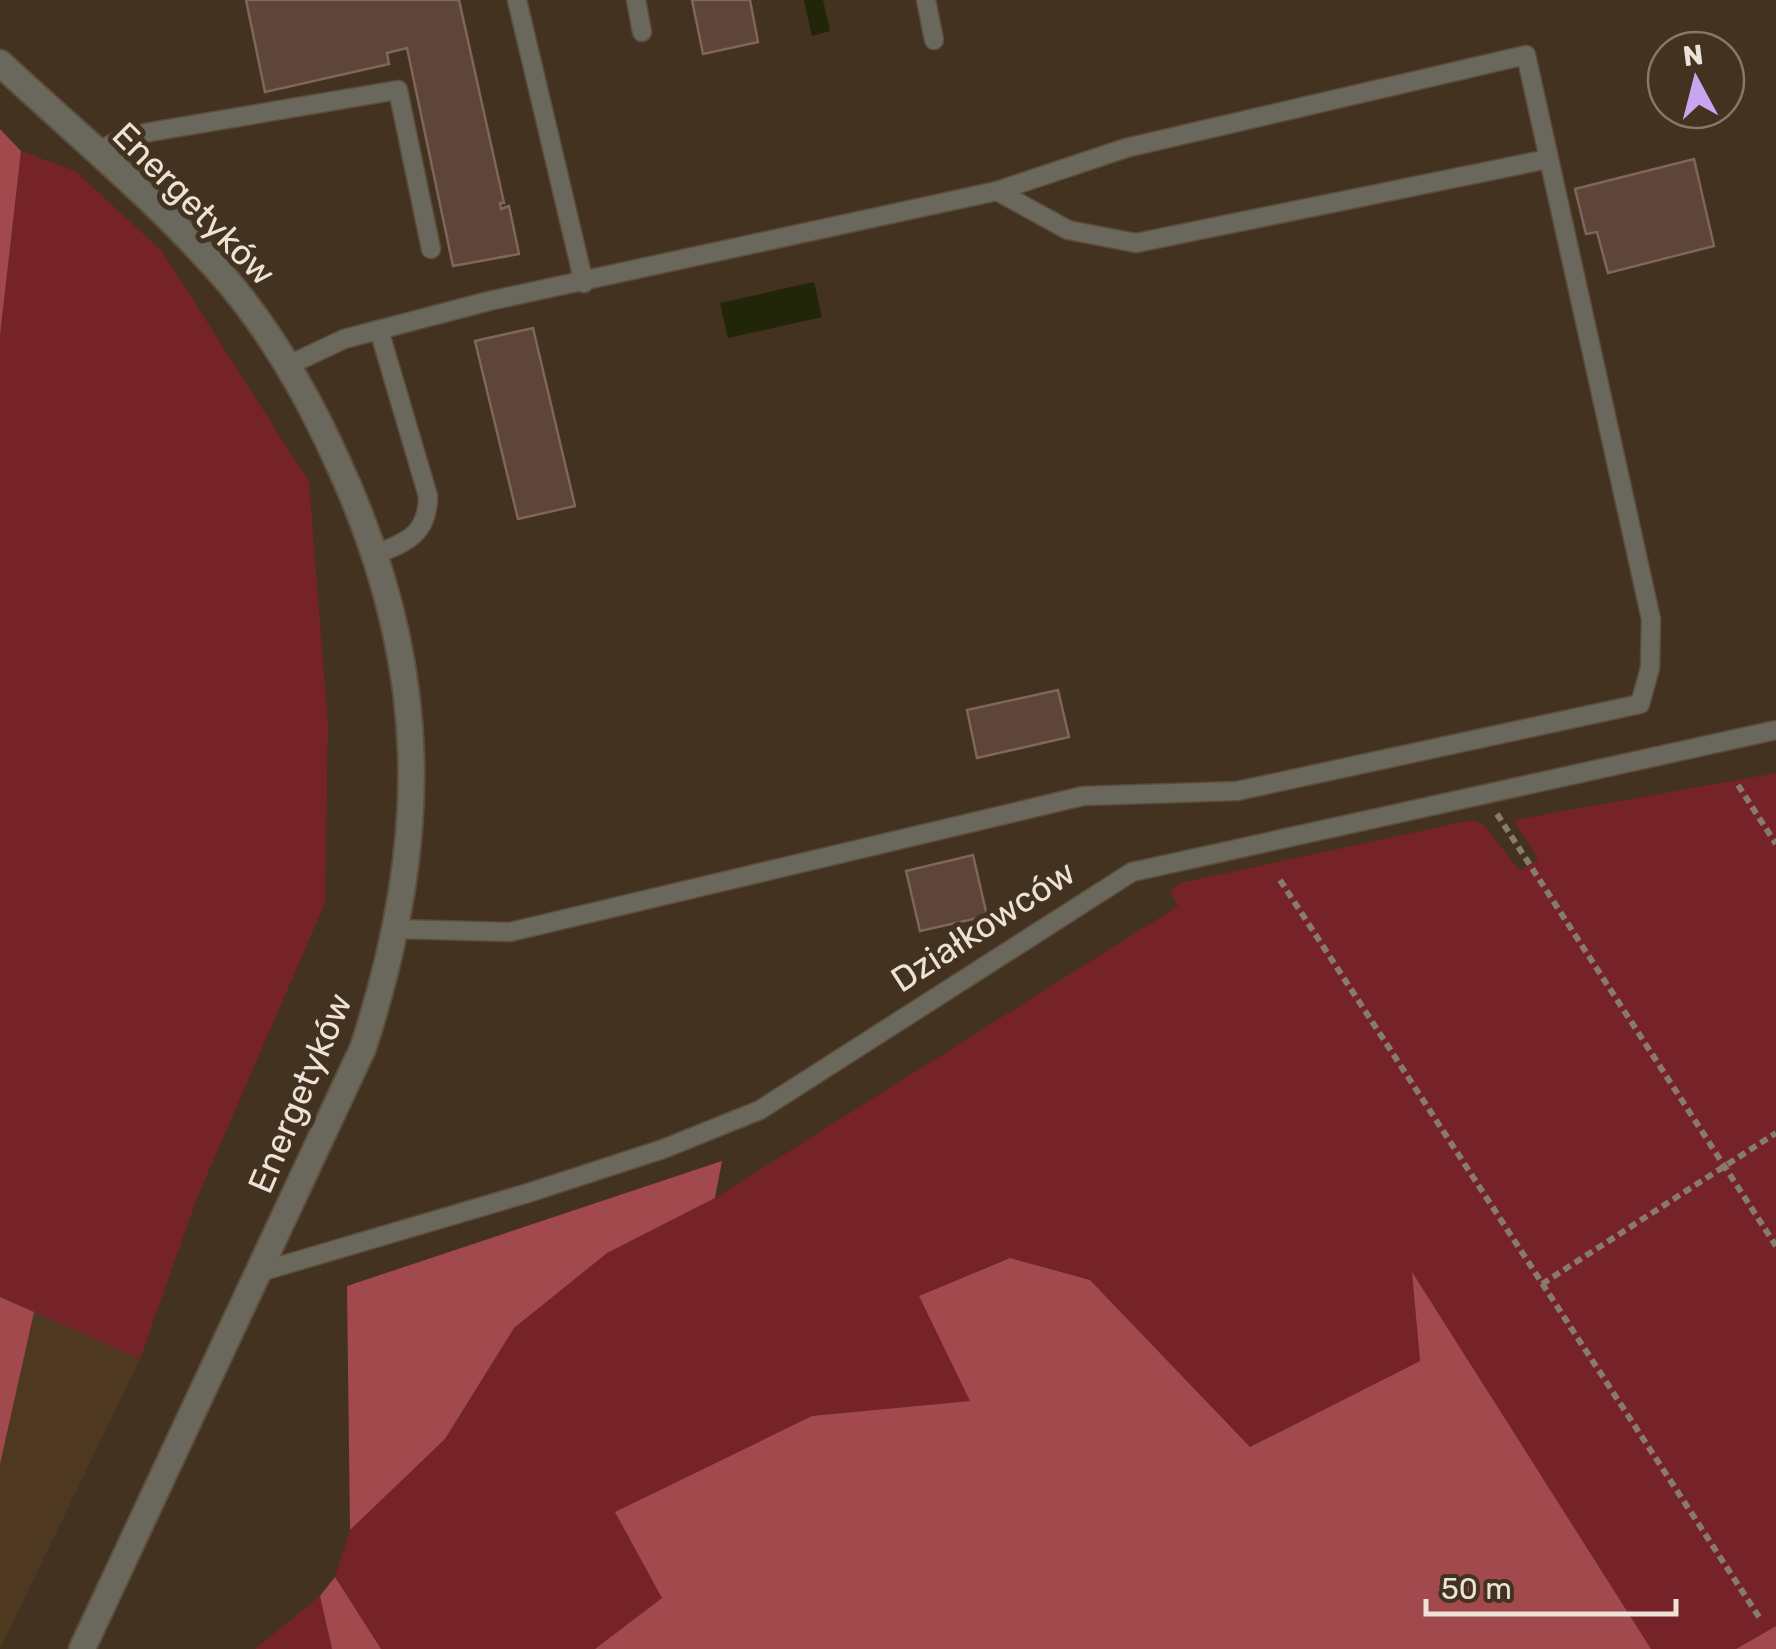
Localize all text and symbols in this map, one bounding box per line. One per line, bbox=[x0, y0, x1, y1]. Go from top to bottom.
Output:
north arrow bbox=[1646, 30, 1746, 130]
text: N bbox=[1681, 38, 1705, 73]
street label: Energetyków bbox=[104, 114, 284, 294]
street label: Działkowców bbox=[883, 851, 1083, 1001]
street label: Energetyków bbox=[239, 987, 361, 1199]
scale bar bbox=[1426, 1554, 1676, 1616]
text: 50 m bbox=[1441, 1571, 1512, 1607]

